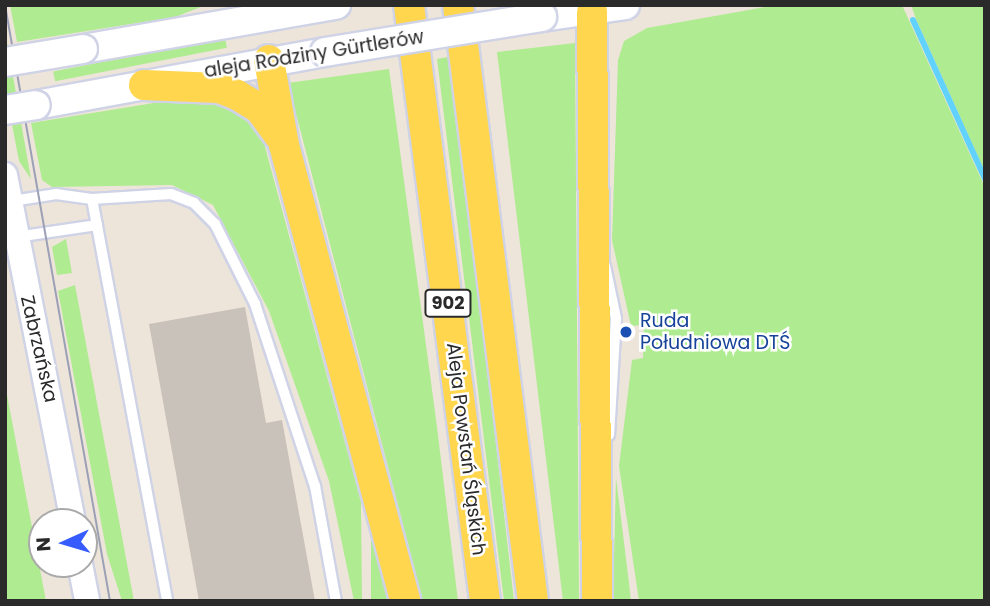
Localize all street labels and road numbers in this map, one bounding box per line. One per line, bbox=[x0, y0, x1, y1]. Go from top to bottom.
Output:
street label: aleja Rodziny Gürtlerów bbox=[203, 25, 425, 83]
road number: 902 bbox=[424, 288, 472, 318]
street label: Zabrzańska bbox=[16, 293, 62, 405]
street label: Aleja Powstań Śląskich bbox=[442, 341, 490, 557]

